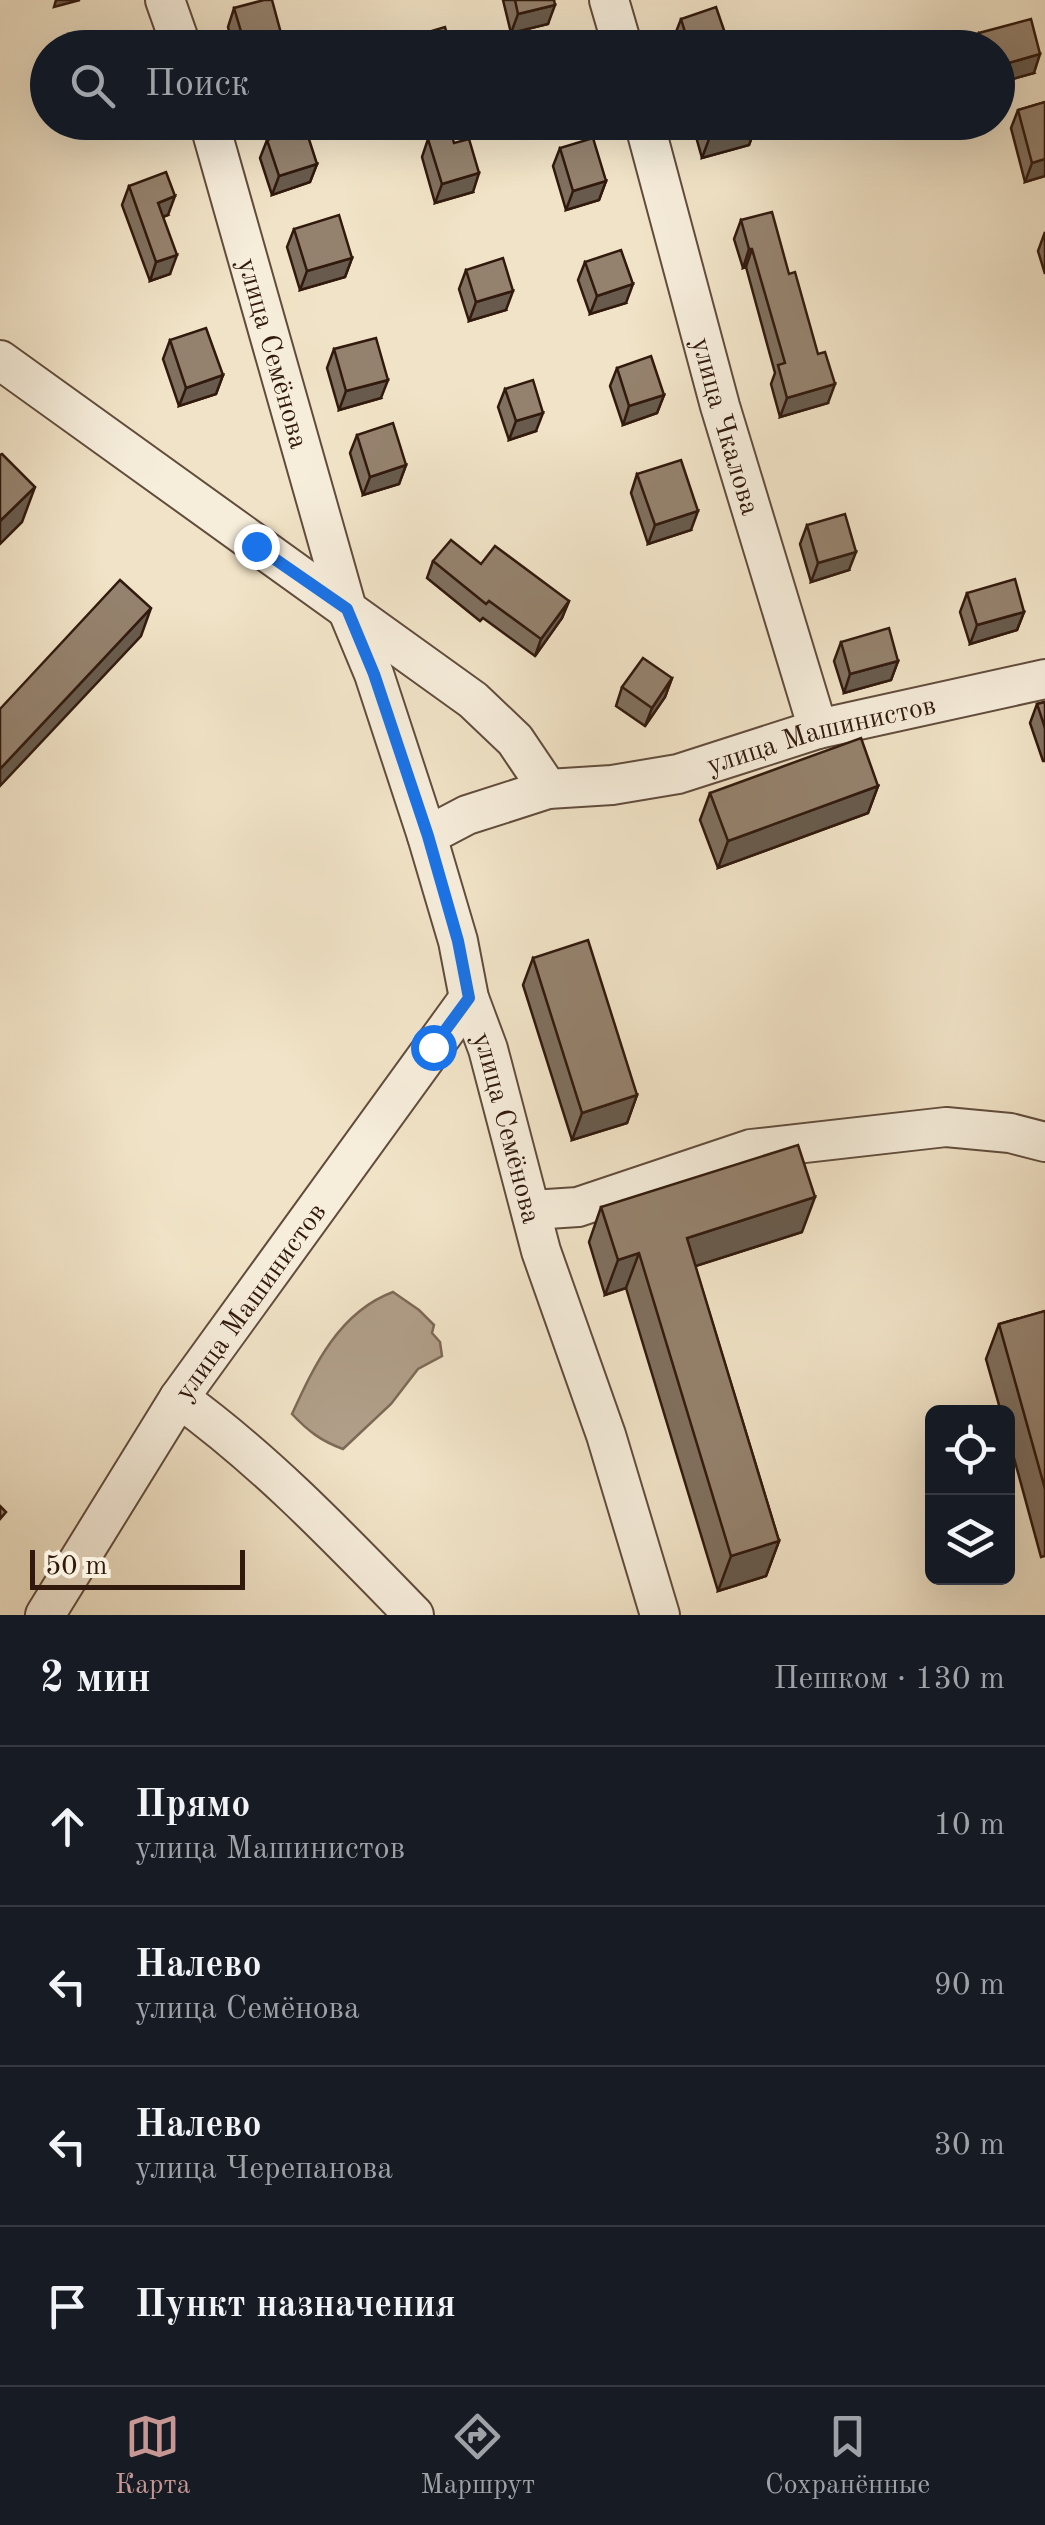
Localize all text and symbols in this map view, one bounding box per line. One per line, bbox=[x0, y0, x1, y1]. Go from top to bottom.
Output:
search box bbox=[30, 30, 1015, 140]
icon: search bbox=[65, 58, 120, 113]
text: Поиск bbox=[145, 66, 250, 104]
street label: улица Семёнова bbox=[231, 255, 312, 452]
street label: улица Чкалова bbox=[685, 335, 763, 519]
route end bbox=[234, 524, 280, 570]
street label: улица Машинистов bbox=[704, 692, 939, 781]
route start bbox=[411, 1025, 457, 1071]
street label: улица Семёнова bbox=[466, 1029, 544, 1227]
street label: улица Машинистов bbox=[171, 1199, 333, 1407]
map controls bbox=[925, 1405, 1015, 1585]
button: locate bbox=[925, 1405, 1015, 1495]
button: layers bbox=[925, 1495, 1015, 1585]
scale bar bbox=[30, 1545, 245, 1590]
text: 50 m bbox=[45, 1553, 108, 1581]
text: 2 мин bbox=[40, 1659, 151, 1701]
text: Пешком · 130 m bbox=[773, 1664, 1005, 1696]
text: Прямо bbox=[135, 1787, 250, 1825]
icon: ahead bbox=[40, 1799, 95, 1854]
text: 10 m bbox=[934, 1810, 1005, 1842]
text: улица Машинистов bbox=[135, 1834, 405, 1866]
text: Налево bbox=[135, 1947, 262, 1985]
icon: left bbox=[40, 1959, 95, 2014]
text: 90 m bbox=[934, 1970, 1005, 2002]
text: улица Семёнова bbox=[135, 1994, 360, 2026]
text: Налево bbox=[135, 2107, 262, 2145]
icon: left bbox=[40, 2119, 95, 2174]
text: 30 m bbox=[934, 2130, 1005, 2162]
text: улица Черепанова bbox=[135, 2154, 393, 2186]
icon: arrive bbox=[40, 2279, 95, 2334]
text: Пункт назначения bbox=[135, 2287, 456, 2325]
tab: Карта bbox=[115, 2409, 191, 2504]
tab: Маршрут bbox=[420, 2409, 535, 2504]
tab: Сохранённые bbox=[765, 2409, 930, 2504]

